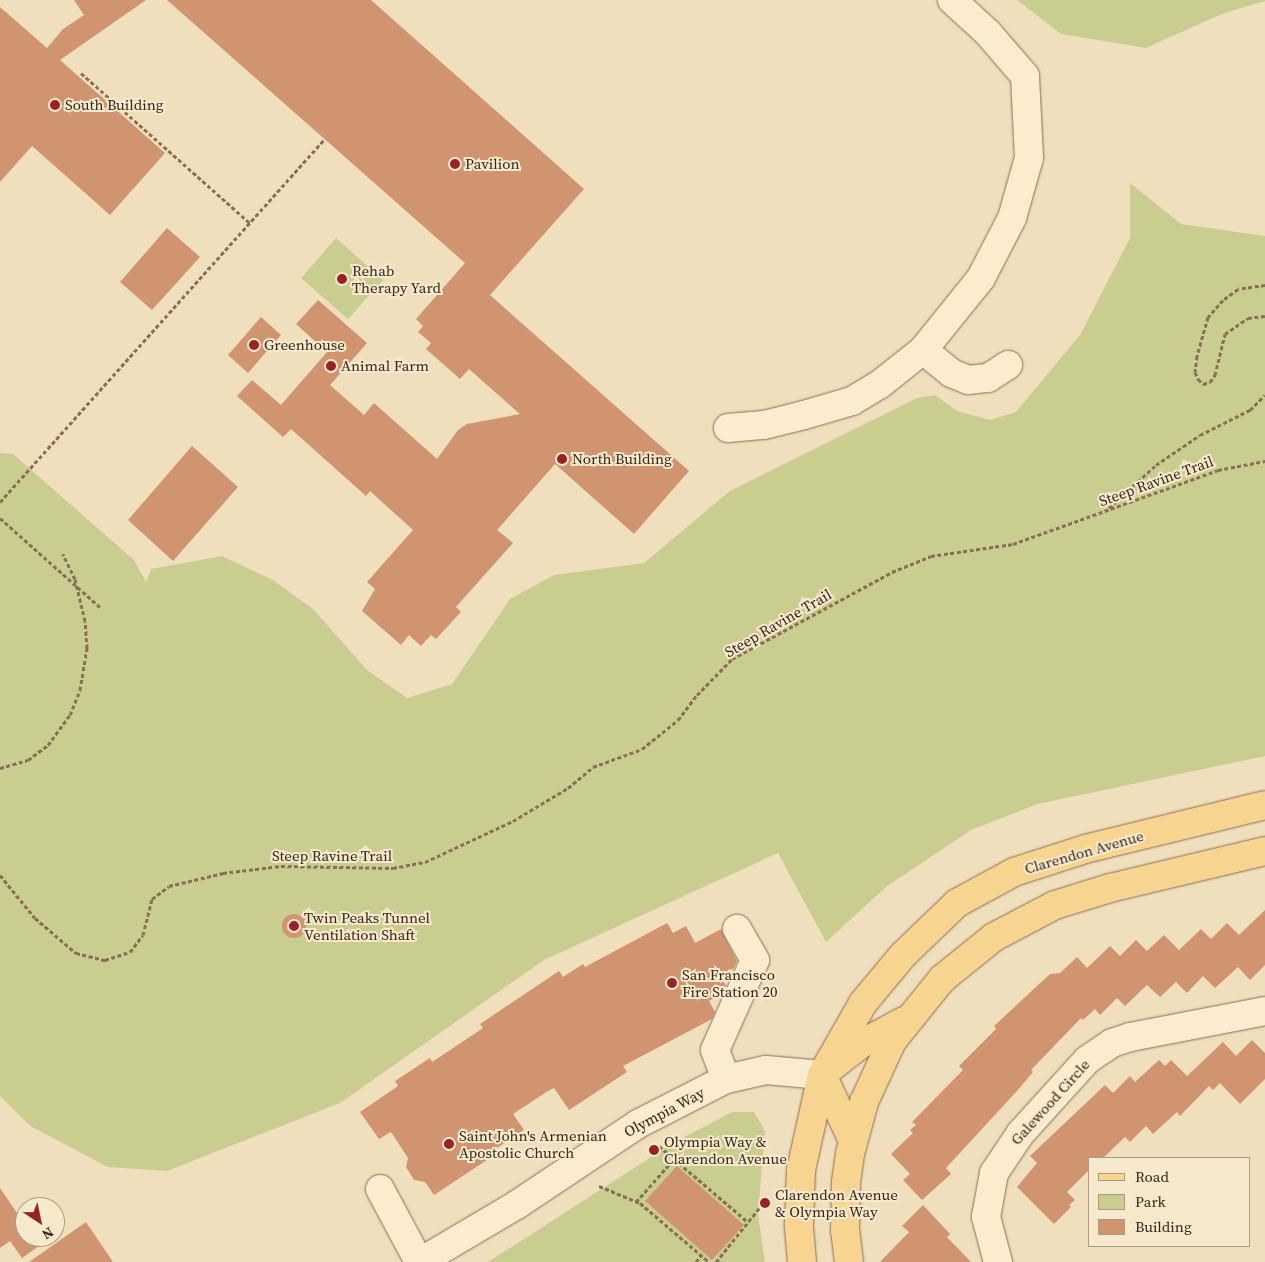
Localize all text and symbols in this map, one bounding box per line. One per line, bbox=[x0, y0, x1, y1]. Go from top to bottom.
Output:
place label: South Building bbox=[65, 96, 164, 114]
marker: South Building bbox=[49, 99, 61, 111]
place label: Pavilion bbox=[465, 155, 519, 173]
marker: Pavilion bbox=[449, 158, 461, 170]
place label: Rehab Therapy Yard bbox=[352, 261, 442, 296]
marker: Rehab Therapy Yard bbox=[336, 273, 348, 285]
place label: Greenhouse bbox=[264, 336, 345, 354]
marker: Greenhouse bbox=[248, 339, 260, 351]
place label: Animal Farm bbox=[341, 357, 429, 375]
marker: Animal Farm bbox=[325, 360, 337, 372]
place label: North Building bbox=[572, 450, 672, 468]
street label: Steep Ravine Trail bbox=[1096, 452, 1216, 510]
marker: North Building bbox=[556, 453, 568, 465]
street label: Steep Ravine Trail bbox=[721, 585, 835, 661]
street label: Clarendon Avenue bbox=[1022, 826, 1146, 878]
street label: Steep Ravine Trail bbox=[272, 847, 392, 865]
place label: Twin Peaks Tunnel Ventilation Shaft bbox=[304, 908, 430, 943]
marker: Twin Peaks Tunnel Ventilation Shaft bbox=[288, 920, 300, 932]
place label: San Francisco Fire Station 20 bbox=[682, 965, 778, 1000]
marker: San Francisco Fire Station 20 bbox=[666, 977, 678, 989]
street label: Galewood Circle bbox=[1007, 1056, 1093, 1148]
street label: Olympia Way bbox=[621, 1083, 707, 1141]
place label: Saint John's Armenian Apostolic Church bbox=[459, 1126, 607, 1161]
place label: Olympia Way & Clarendon Avenue bbox=[664, 1132, 787, 1167]
marker: Saint John's Armenian Apostolic Church bbox=[443, 1138, 455, 1150]
marker: Olympia Way & Clarendon Avenue bbox=[648, 1144, 660, 1156]
legend bbox=[1088, 1157, 1250, 1247]
text: Road bbox=[1135, 1166, 1169, 1187]
place label: Clarendon Avenue & Olympia Way bbox=[775, 1185, 898, 1220]
text: Park bbox=[1135, 1191, 1166, 1212]
north arrow bbox=[15, 1197, 65, 1247]
marker: Clarendon Avenue & Olympia Way bbox=[759, 1197, 771, 1209]
text: Building bbox=[1135, 1216, 1192, 1237]
text: N bbox=[38, 1222, 58, 1245]

